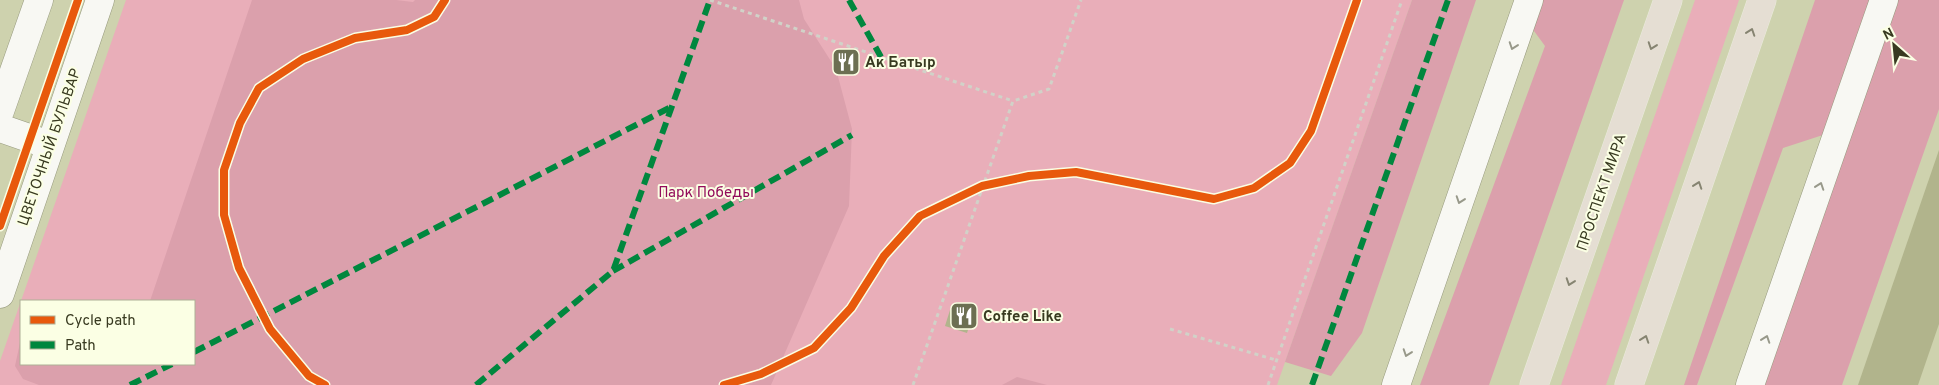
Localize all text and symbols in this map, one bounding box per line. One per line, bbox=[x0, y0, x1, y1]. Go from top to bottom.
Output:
north arrow bbox=[1869, 20, 1919, 70]
text: N bbox=[1880, 25, 1897, 45]
one-way arrow bbox=[1746, 28, 1756, 37]
one-way arrow bbox=[1509, 41, 1519, 50]
one-way arrow bbox=[1648, 41, 1658, 50]
restaurant icon: Ак Батыр bbox=[831, 47, 861, 77]
place label: Ак Батыр bbox=[865, 54, 936, 73]
street label: ЦВЕТОЧНЫЙ БУЛЬВАР bbox=[13, 66, 86, 229]
street label: ПРОСПЕКТ МИРА bbox=[1573, 131, 1631, 254]
one-way arrow bbox=[1693, 182, 1703, 190]
one-way arrow bbox=[1814, 182, 1824, 190]
park label: Парк Победы bbox=[658, 184, 754, 203]
one-way arrow bbox=[1456, 195, 1466, 203]
one-way arrow bbox=[1566, 277, 1576, 286]
legend bbox=[20, 300, 195, 365]
restaurant icon: Coffee Like bbox=[949, 301, 979, 331]
place label: Coffee Like bbox=[983, 308, 1062, 327]
text: Cycle path bbox=[65, 312, 136, 331]
one-way arrow bbox=[1639, 335, 1649, 344]
one-way arrow bbox=[1760, 335, 1770, 344]
text: Path bbox=[65, 337, 96, 356]
one-way arrow bbox=[1402, 348, 1412, 357]

